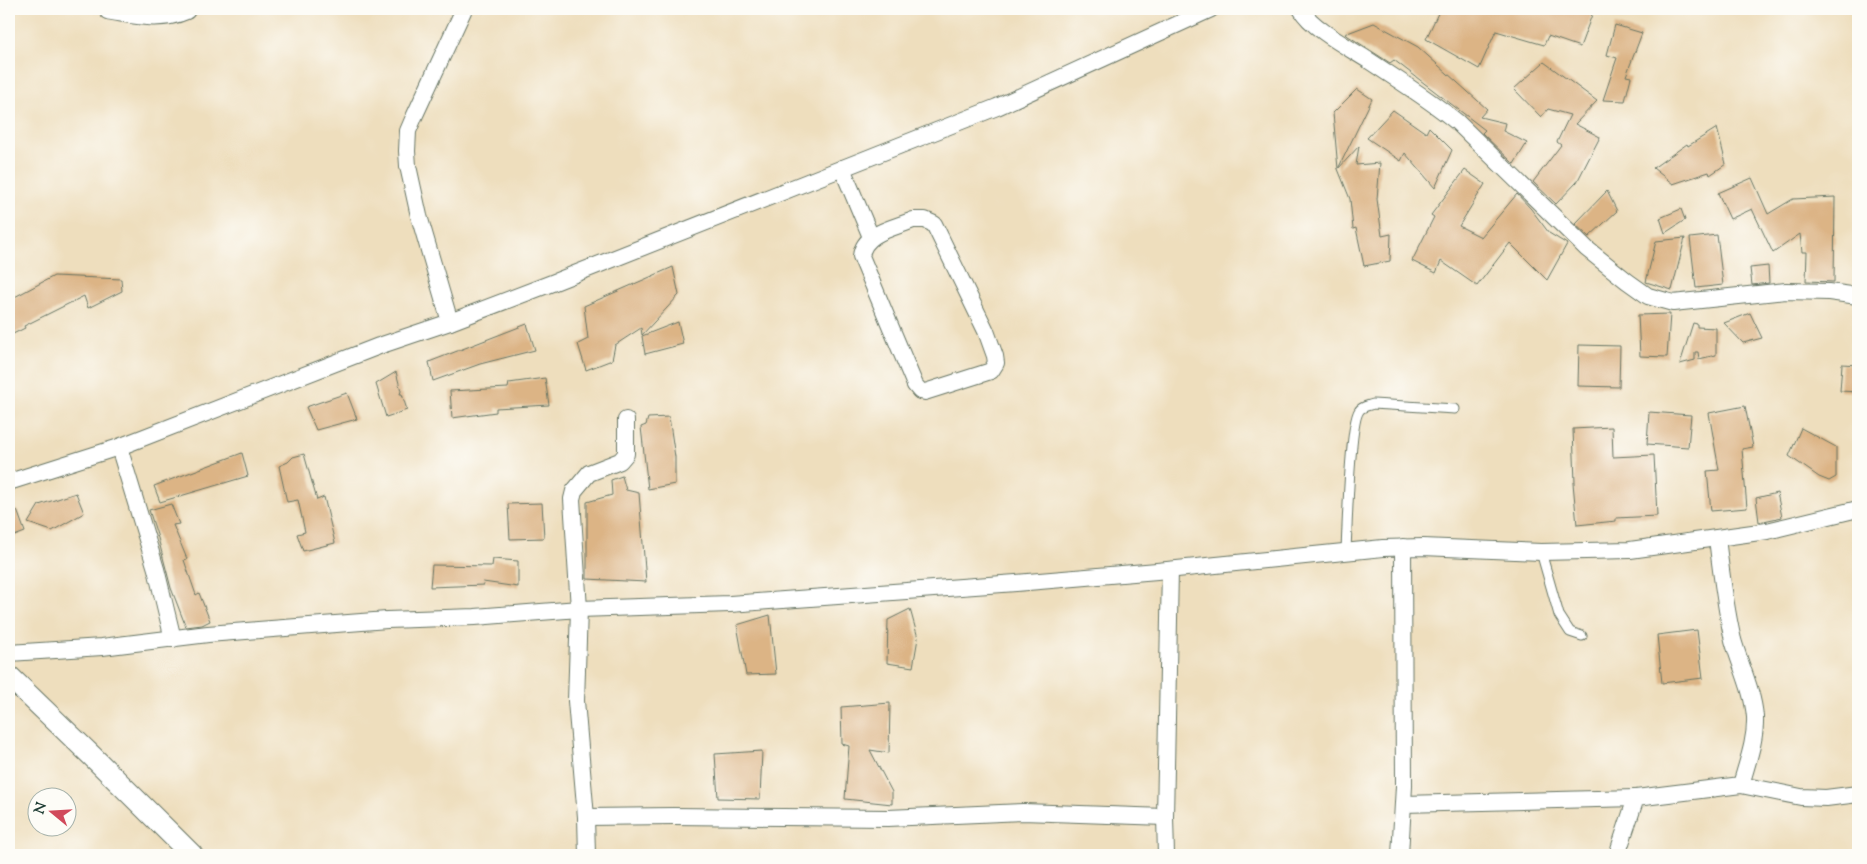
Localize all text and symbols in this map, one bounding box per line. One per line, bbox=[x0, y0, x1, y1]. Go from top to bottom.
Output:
north arrow bbox=[28, 786, 78, 836]
text: N bbox=[30, 800, 53, 817]

